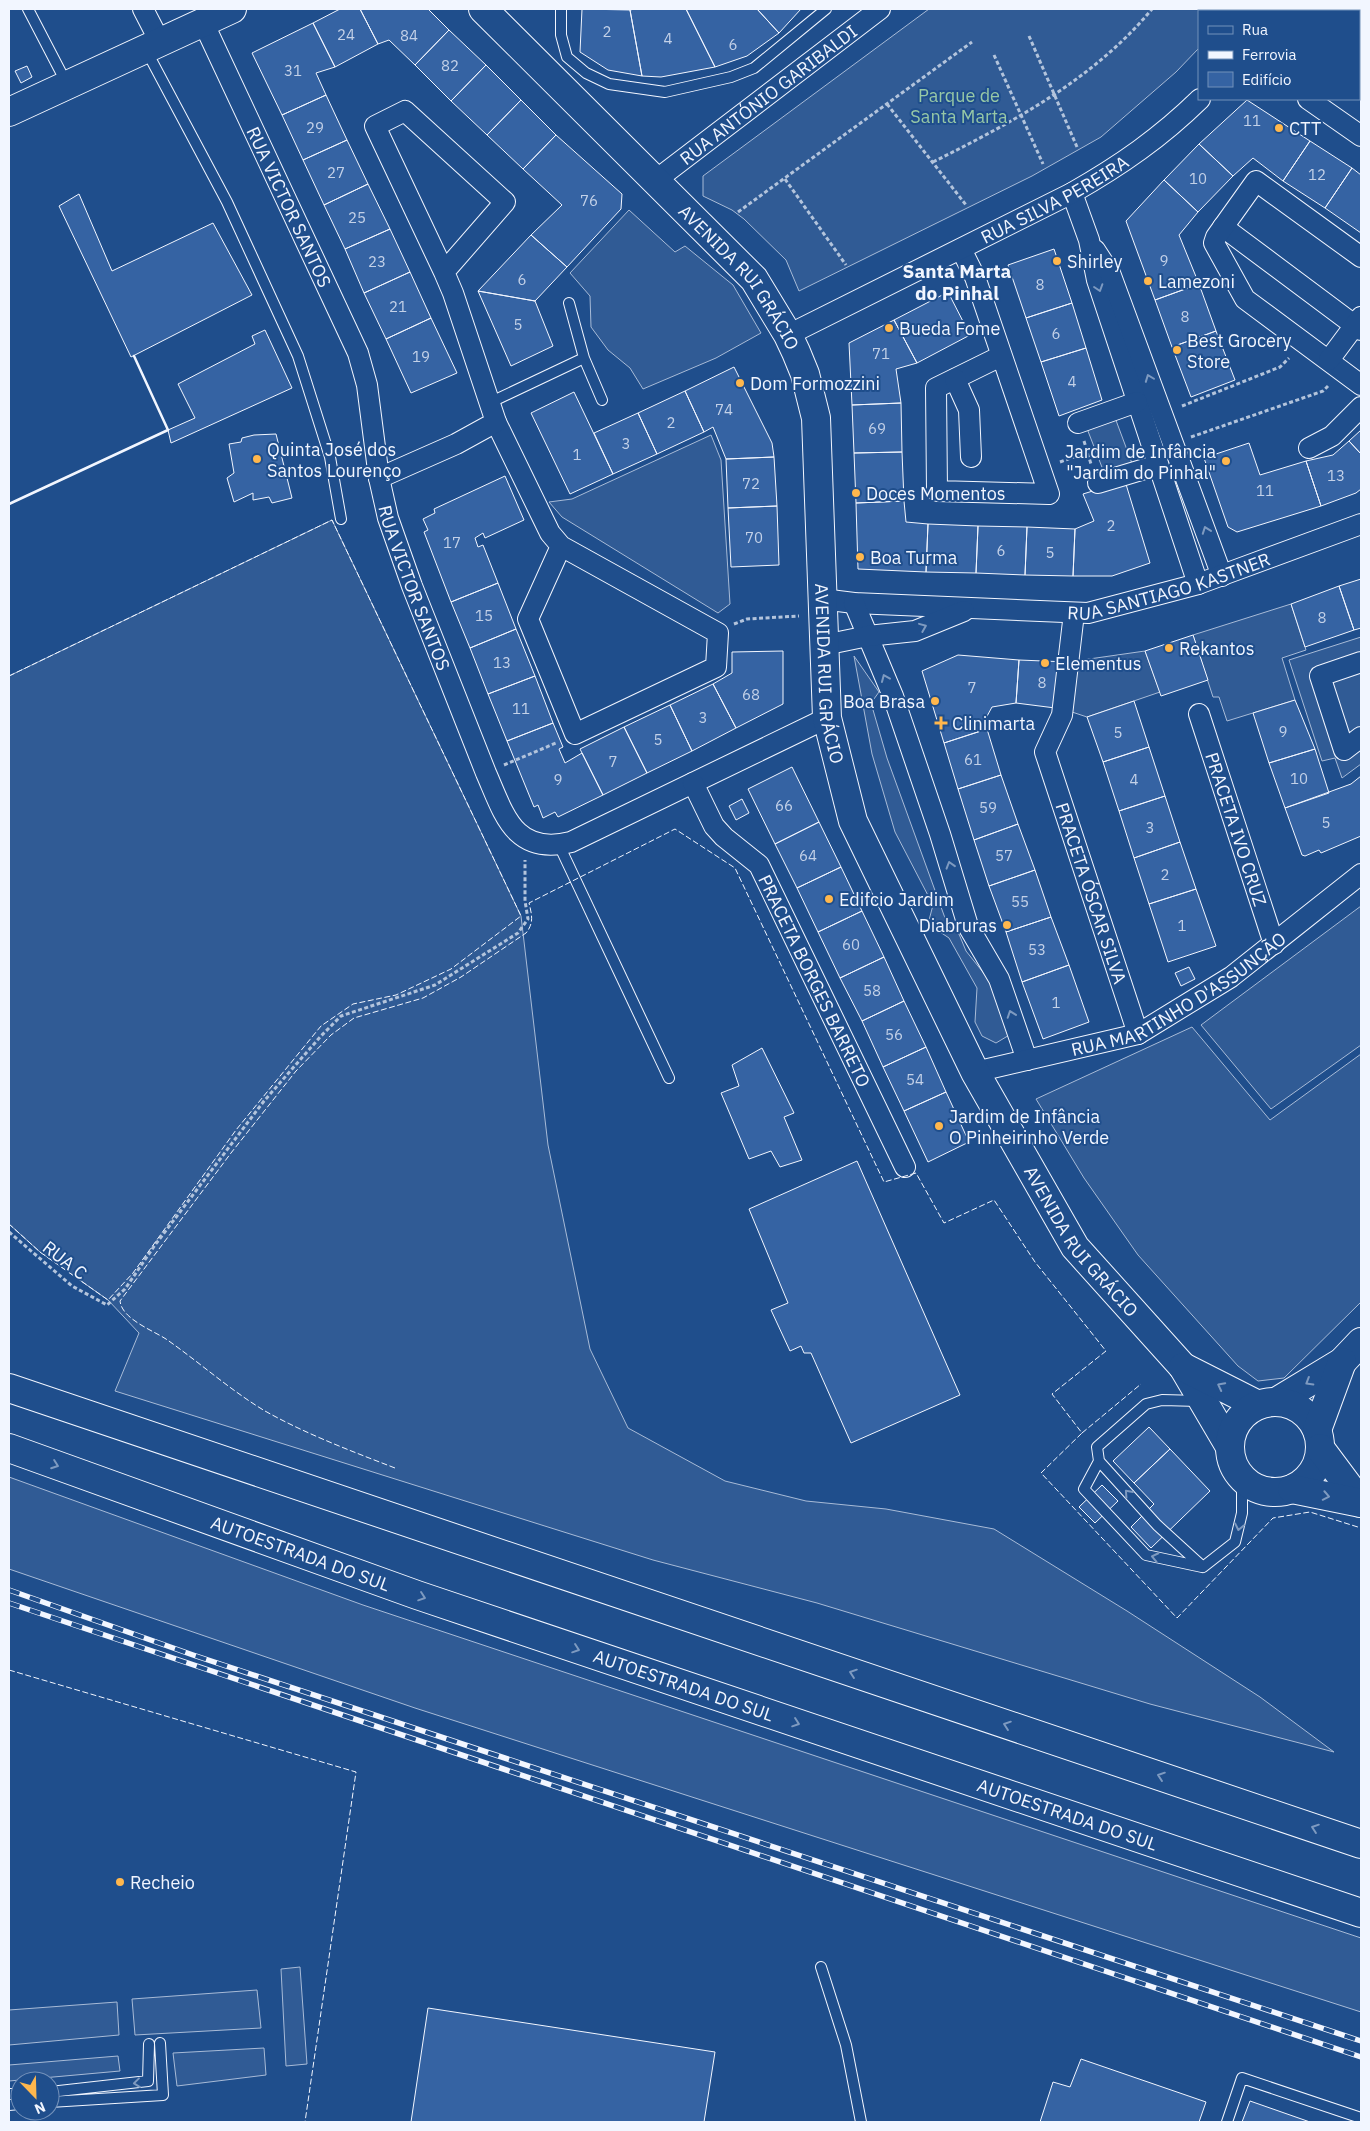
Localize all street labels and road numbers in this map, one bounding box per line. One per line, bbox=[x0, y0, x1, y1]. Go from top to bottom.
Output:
street label: RUA ANTÓNIO GARIBALDI bbox=[675, 19, 861, 169]
street label: RUA VICTOR SANTOS bbox=[242, 123, 337, 291]
street label: RUA SILVA PEREIRA bbox=[977, 150, 1133, 248]
street label: AVENIDA RUI GRÁCIO bbox=[674, 199, 805, 353]
street label: RUA VICTOR SANTOS bbox=[374, 503, 456, 674]
street label: RUA SANTIAGO KASTNER bbox=[1067, 547, 1273, 625]
street label: AVENIDA RUI GRÁCIO bbox=[811, 583, 850, 766]
street label: PRACETA IVO CRUZ bbox=[1201, 749, 1272, 909]
street label: PRACETA ÓSCAR SILVA bbox=[1051, 800, 1132, 987]
street label: PRACETA BORGES BARRETO bbox=[754, 871, 876, 1091]
street label: RUA MARTINHO D'ASSUNÇÃO bbox=[1069, 927, 1290, 1061]
street label: AVENIDA RUI GRÁCIO bbox=[1020, 1162, 1144, 1321]
street label: RUA C bbox=[38, 1235, 92, 1285]
street label: AUTOESTRADA DO SUL bbox=[208, 1510, 393, 1596]
street label: AUTOESTRADA DO SUL bbox=[590, 1644, 777, 1726]
street label: AUTOESTRADA DO SUL bbox=[974, 1773, 1161, 1855]

